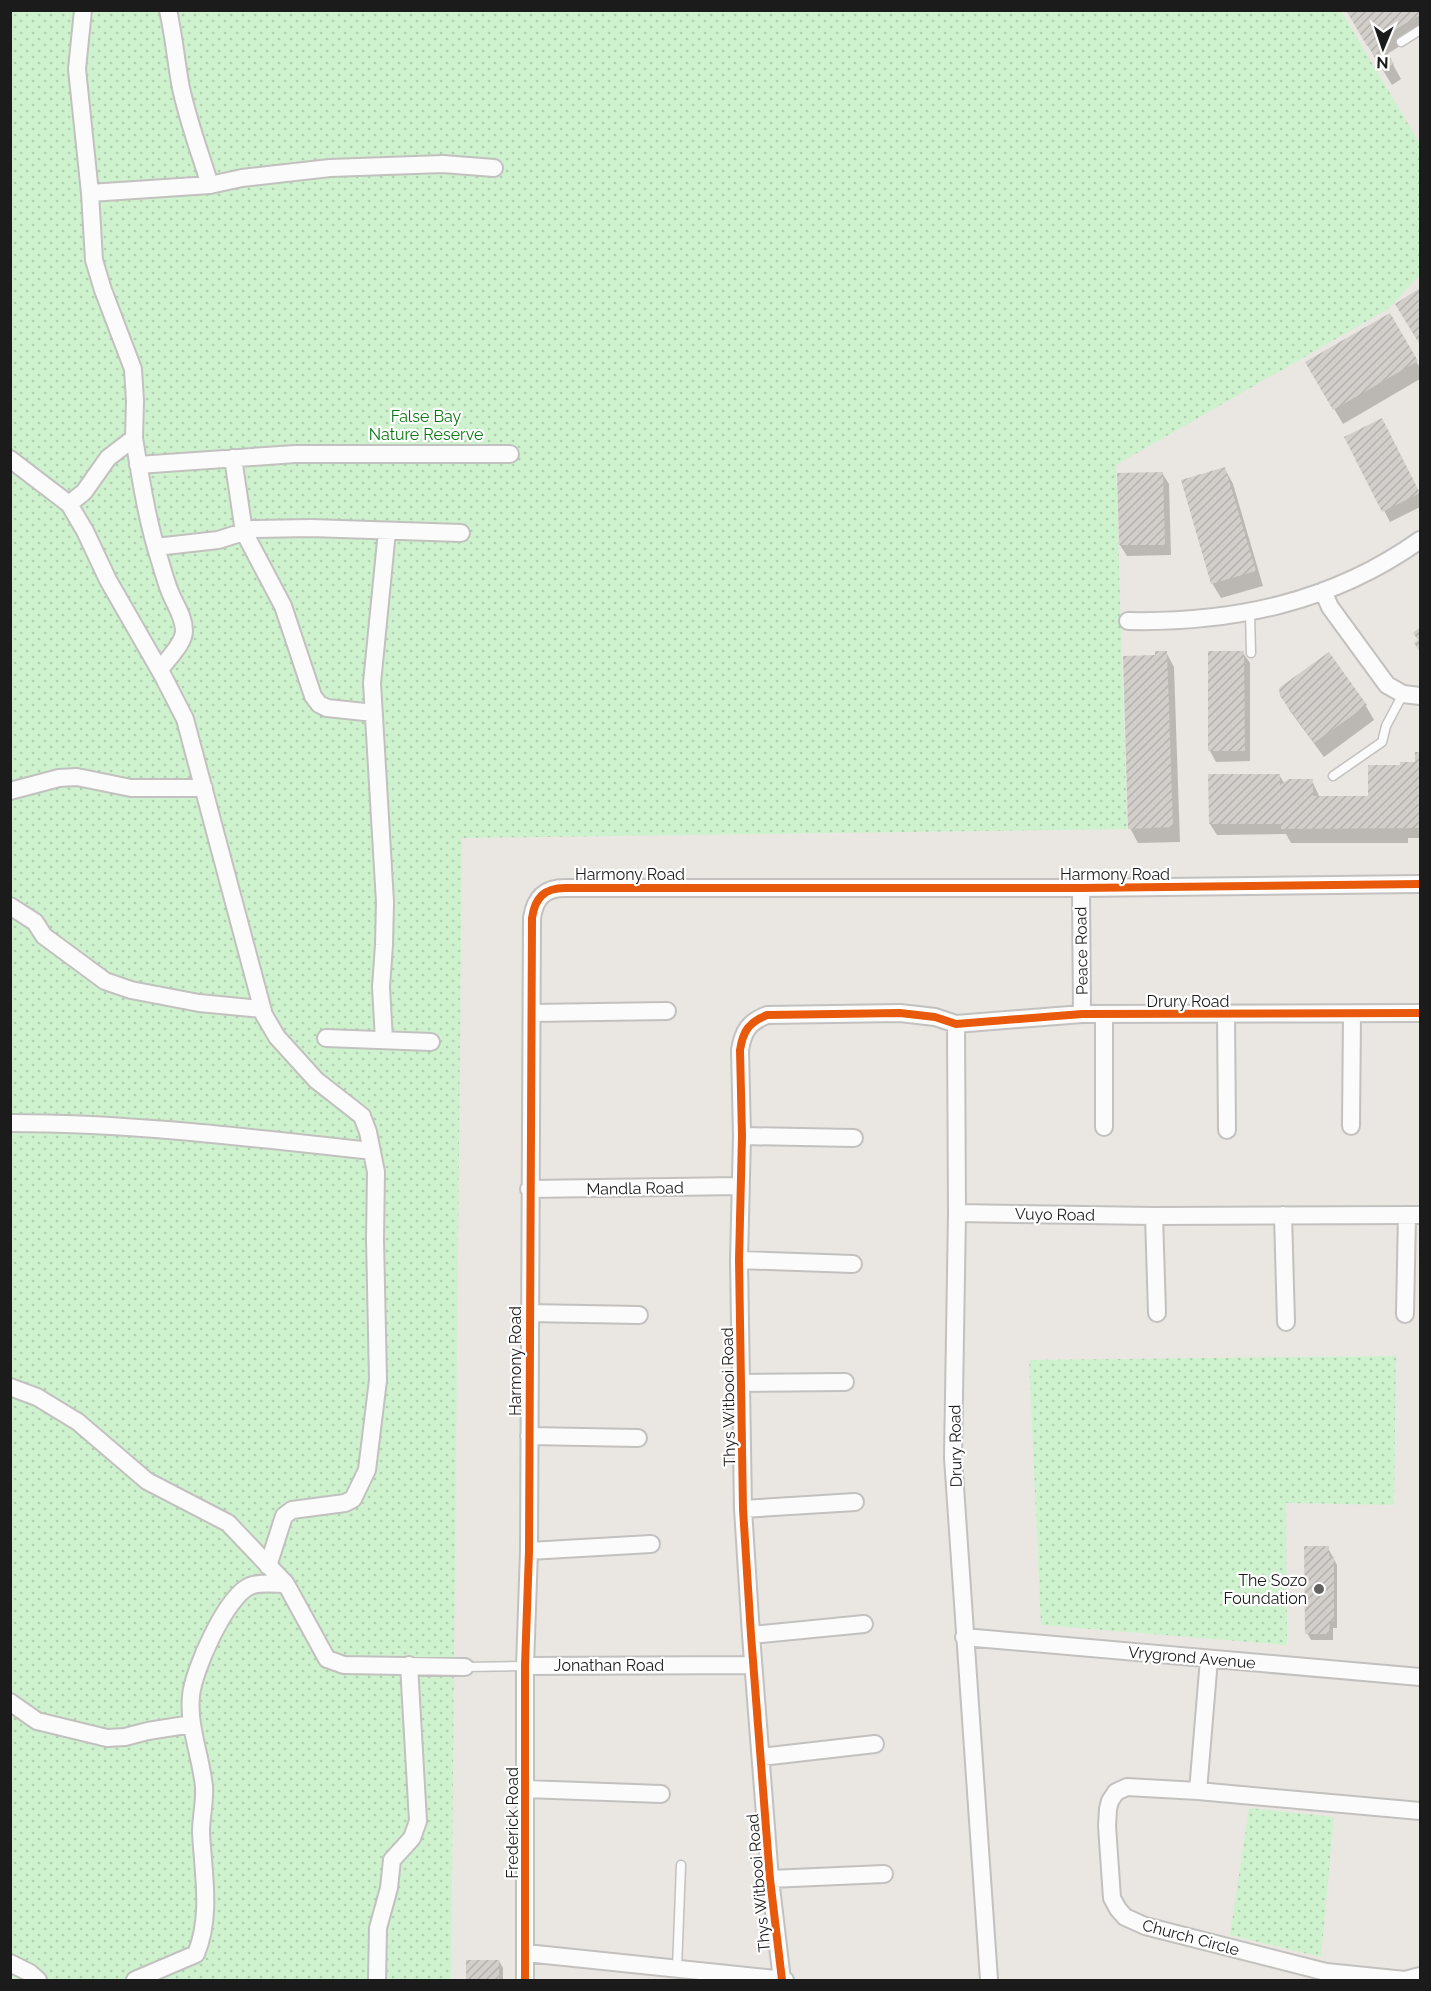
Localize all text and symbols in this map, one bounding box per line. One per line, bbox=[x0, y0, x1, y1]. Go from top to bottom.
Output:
north arrow bbox=[1353, 18, 1413, 78]
text: N bbox=[1376, 53, 1389, 72]
park label: False Bay Nature Reserve bbox=[369, 407, 483, 444]
street label: Harmony Road bbox=[575, 865, 685, 884]
street label: Harmony Road bbox=[1060, 865, 1170, 884]
street label: Peace Road bbox=[1071, 907, 1092, 995]
street label: Drury Road bbox=[1147, 992, 1229, 1011]
street label: Mandla Road bbox=[586, 1178, 684, 1199]
street label: Vuyo Road bbox=[1015, 1204, 1095, 1225]
street label: Harmony Road bbox=[506, 1306, 525, 1416]
street label: Thys Witbooi Road bbox=[718, 1327, 739, 1467]
street label: Drury Road bbox=[945, 1404, 966, 1488]
place label: The Sozo Foundation bbox=[1223, 1571, 1307, 1608]
marker: The Sozo Foundation bbox=[1312, 1582, 1326, 1596]
street label: Vrygrond Avenue bbox=[1127, 1642, 1257, 1673]
street label: Jonathan Road bbox=[554, 1656, 664, 1675]
street label: Frederick Road bbox=[503, 1767, 522, 1879]
street label: Thys Witbooi Road bbox=[743, 1813, 774, 1953]
street label: Church Circle bbox=[1140, 1915, 1241, 1960]

